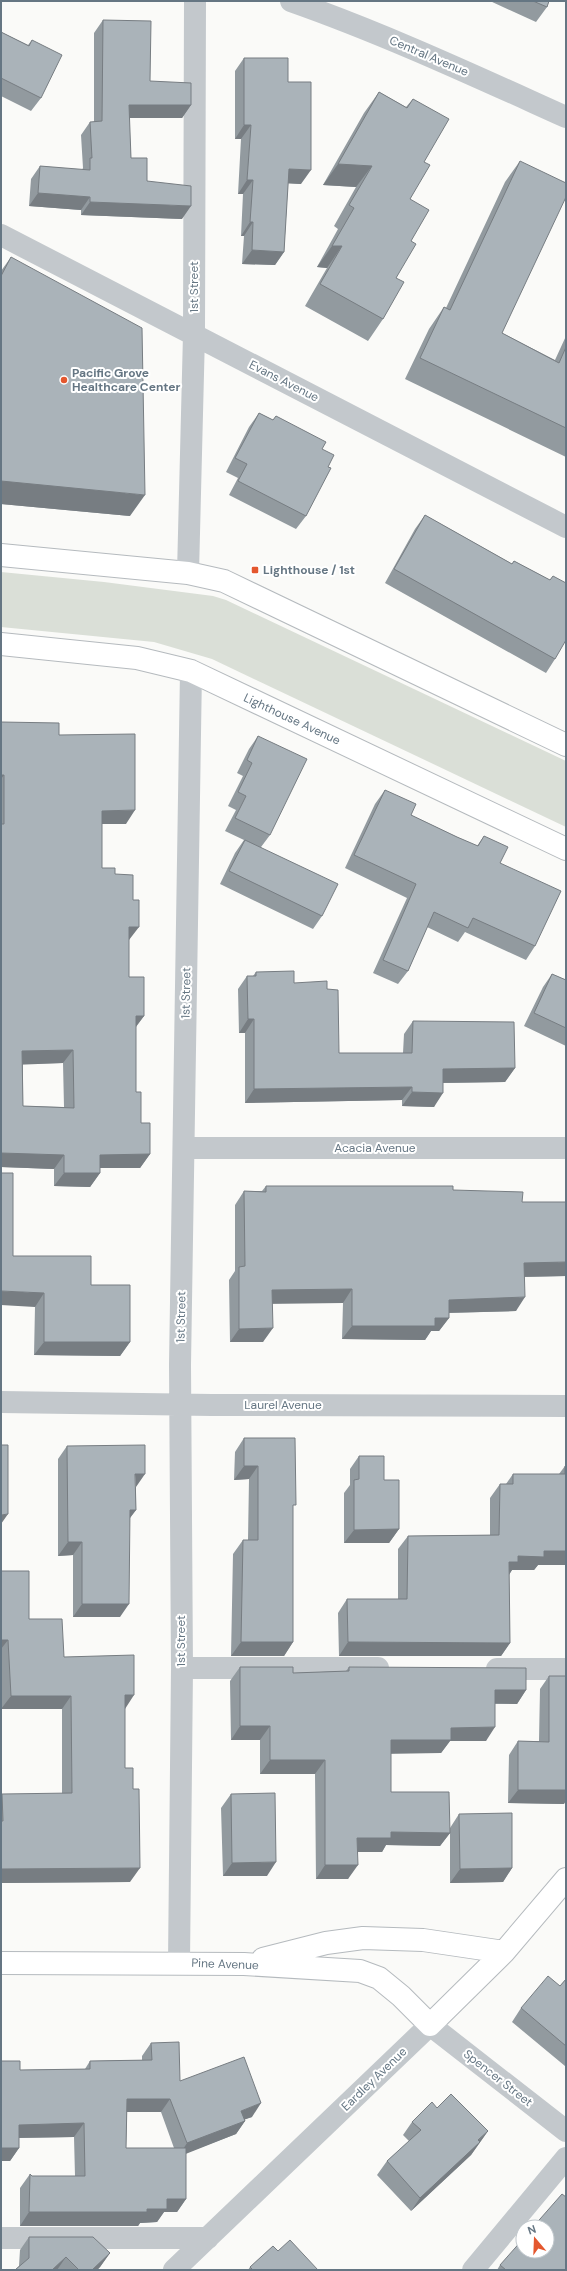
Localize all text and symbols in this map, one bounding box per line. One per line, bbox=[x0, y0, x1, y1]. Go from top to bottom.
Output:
street label: Central Avenue bbox=[387, 32, 471, 80]
street label: 1st Street bbox=[186, 261, 202, 313]
street label: Evans Avenue bbox=[246, 357, 322, 406]
place label: Pacific Grove Healthcare Center bbox=[72, 365, 181, 395]
marker: Pacific Grove Healthcare Center bbox=[59, 375, 69, 385]
place label: Lighthouse / 1st bbox=[263, 562, 355, 578]
marker: Lighthouse / 1st bbox=[250, 565, 260, 575]
street label: Lighthouse Avenue bbox=[241, 690, 343, 749]
street label: 1st Street bbox=[178, 967, 194, 1019]
street label: Acacia Avenue bbox=[334, 1140, 416, 1156]
street label: 1st Street bbox=[173, 1291, 189, 1343]
street label: Laurel Avenue bbox=[244, 1397, 322, 1413]
street label: 1st Street bbox=[173, 1615, 189, 1667]
street label: Pine Avenue bbox=[191, 1955, 259, 1973]
street label: Eardley Avenue bbox=[338, 2044, 410, 2114]
street label: Spencer Street bbox=[460, 2046, 536, 2110]
north arrow bbox=[515, 2219, 555, 2259]
text: N bbox=[526, 2222, 538, 2237]

